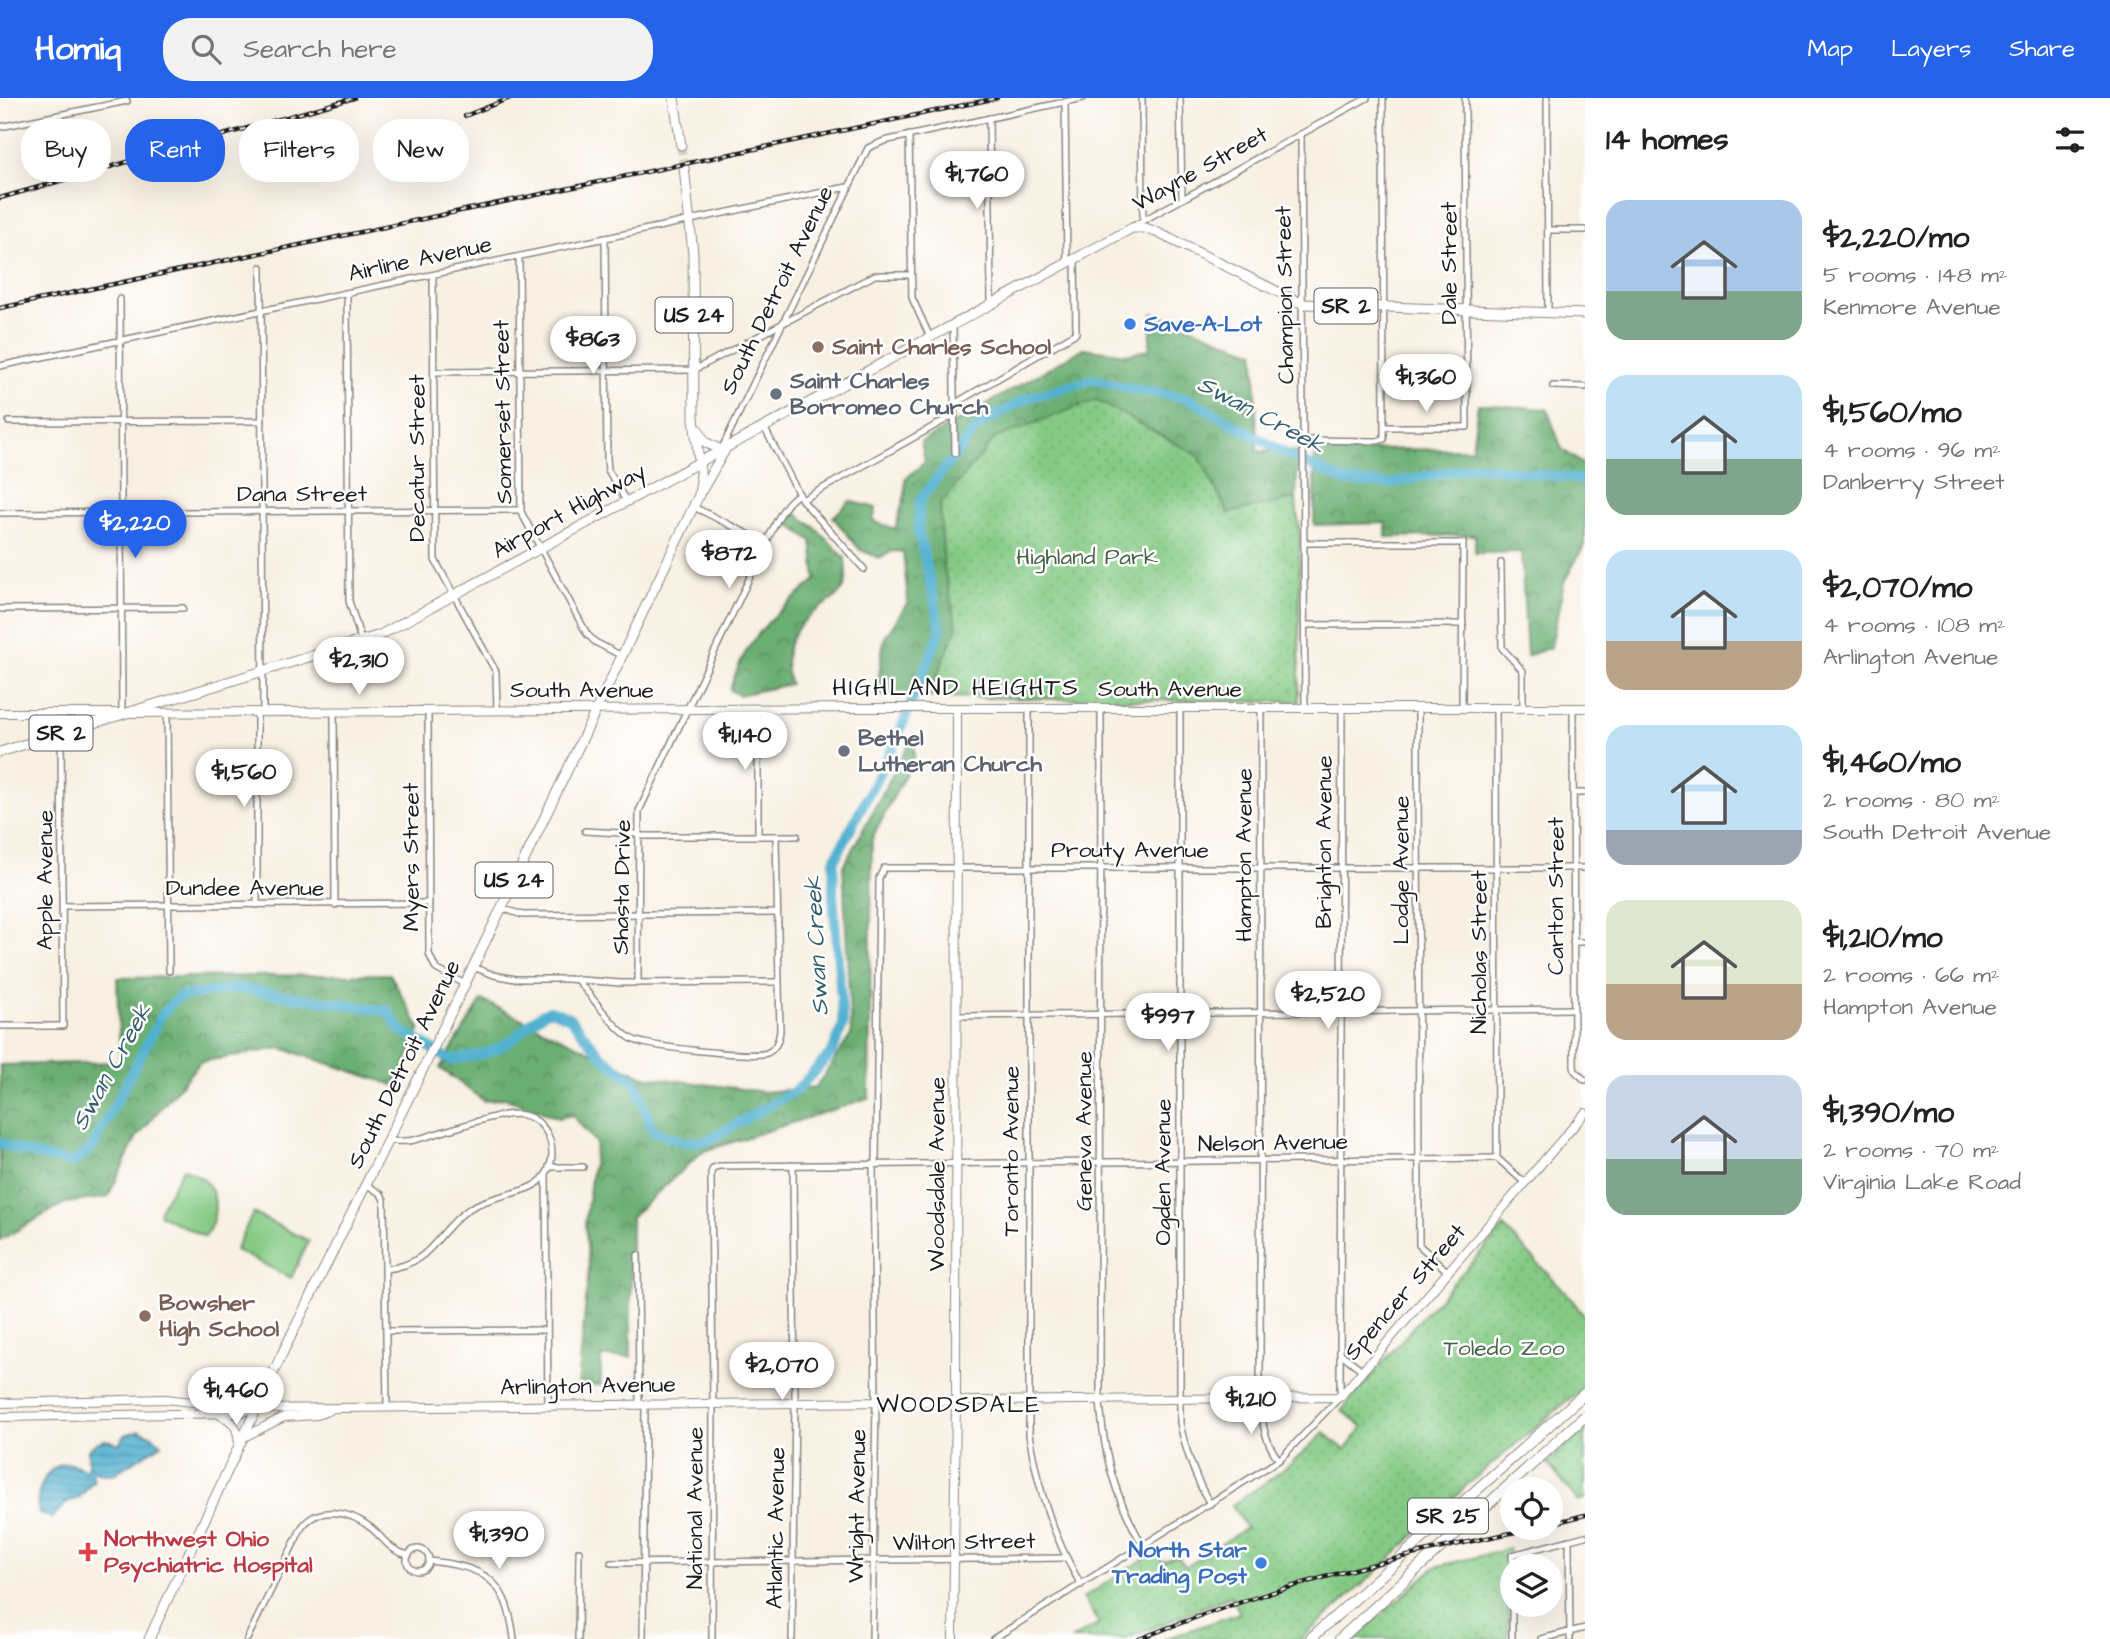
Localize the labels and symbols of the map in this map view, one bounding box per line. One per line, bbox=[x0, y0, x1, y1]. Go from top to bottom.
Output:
street label: Wayne Street bbox=[1127, 118, 1274, 220]
pin: $1,760 bbox=[920, 152, 1034, 211]
street label: South Detroit Avenue bbox=[713, 180, 841, 400]
street label: Dale Street bbox=[1433, 201, 1465, 324]
street label: Champion Street bbox=[1267, 205, 1303, 384]
street label: Airline Avenue bbox=[345, 228, 495, 290]
road number: SR 2 bbox=[1314, 288, 1378, 324]
road number: US 24 bbox=[656, 298, 732, 332]
place label: Save-A-Lot bbox=[1143, 308, 1263, 340]
pin: $863 bbox=[552, 316, 634, 376]
marker: Save-A-Lot bbox=[1122, 316, 1138, 332]
street label: Somerset Street bbox=[485, 319, 521, 504]
place label: Saint Charles School bbox=[831, 331, 1051, 363]
marker: Saint Charles School bbox=[810, 339, 826, 355]
pin: $1,360 bbox=[1369, 354, 1483, 414]
place label: Saint Charles Borromeo Church bbox=[789, 365, 989, 423]
water label: Swan Creek bbox=[1191, 367, 1332, 463]
street label: Decatur Street bbox=[401, 374, 433, 542]
marker: Saint Charles Borromeo Church bbox=[768, 386, 784, 402]
street label: Airport Highway bbox=[486, 455, 653, 567]
street label: Dana Street bbox=[237, 478, 368, 510]
pin: $2,220 bbox=[78, 500, 192, 560]
pin: $872 bbox=[688, 531, 770, 590]
park label: Highland Park bbox=[1016, 541, 1158, 574]
pin: $2,310 bbox=[302, 638, 416, 697]
district label: HIGHLAND HEIGHTS bbox=[832, 671, 1080, 705]
street label: South Avenue bbox=[1098, 673, 1242, 705]
street label: South Avenue bbox=[510, 674, 654, 706]
pin: $1,140 bbox=[688, 712, 802, 772]
road number: SR 2 bbox=[29, 716, 92, 750]
place label: Bethel Lutheran Church bbox=[858, 722, 1042, 780]
marker: Bethel Lutheran Church bbox=[836, 743, 852, 759]
pin: $1,560 bbox=[187, 750, 301, 809]
street label: Brighton Avenue bbox=[1308, 755, 1341, 929]
street label: Hampton Avenue bbox=[1228, 768, 1260, 942]
street label: Myers Street bbox=[395, 782, 428, 931]
street label: Lodge Avenue bbox=[1385, 796, 1418, 944]
street label: Apple Avenue bbox=[29, 810, 61, 950]
street label: Carlton Street bbox=[1540, 816, 1572, 975]
street label: Shasta Drive bbox=[605, 819, 639, 955]
street label: Prouty Avenue bbox=[1051, 834, 1209, 867]
road number: US 24 bbox=[476, 862, 552, 898]
street label: Nicholas Street bbox=[1463, 869, 1495, 1034]
street label: Dundee Avenue bbox=[166, 872, 324, 904]
water label: Swan Creek bbox=[796, 874, 838, 1017]
street label: South Detroit Avenue bbox=[340, 954, 468, 1174]
pin: $2,520 bbox=[1271, 972, 1385, 1031]
pin: $997 bbox=[1127, 993, 1209, 1053]
water label: Swan Creek bbox=[63, 997, 161, 1136]
street label: Geneva Avenue bbox=[1068, 1051, 1100, 1211]
street label: Toronto Avenue bbox=[995, 1066, 1027, 1236]
street label: Woodsdale Avenue bbox=[921, 1077, 953, 1271]
street label: Ogden Avenue bbox=[1147, 1099, 1180, 1245]
street label: Nelson Avenue bbox=[1198, 1126, 1348, 1160]
street label: Spencer Street bbox=[1337, 1216, 1474, 1367]
place label: Bowsher High School bbox=[159, 1287, 279, 1346]
marker: Bowsher High School bbox=[137, 1308, 153, 1324]
park label: Toledo Zoo bbox=[1443, 1332, 1565, 1364]
pin: $2,070 bbox=[725, 1342, 839, 1402]
pin: $1,460 bbox=[179, 1368, 293, 1427]
street label: Arlington Avenue bbox=[500, 1368, 676, 1405]
pin: $1,210 bbox=[1194, 1376, 1308, 1436]
district label: WOODSDALE bbox=[876, 1388, 1042, 1422]
street label: National Avenue bbox=[679, 1427, 711, 1589]
street label: Wright Avenue bbox=[840, 1429, 875, 1583]
street label: Atlantic Avenue bbox=[759, 1447, 793, 1609]
road number: SR 25 bbox=[1408, 1498, 1488, 1534]
pin: $1,390 bbox=[442, 1512, 556, 1571]
place label: Northwest Ohio Psychiatric Hospital bbox=[104, 1523, 313, 1583]
street label: Wilton Street bbox=[892, 1525, 1036, 1559]
place label: North Star Trading Post bbox=[1111, 1534, 1248, 1593]
marker: Northwest Ohio Psychiatric Hospital bbox=[78, 1542, 98, 1562]
marker: North Star Trading Post bbox=[1253, 1555, 1269, 1571]

